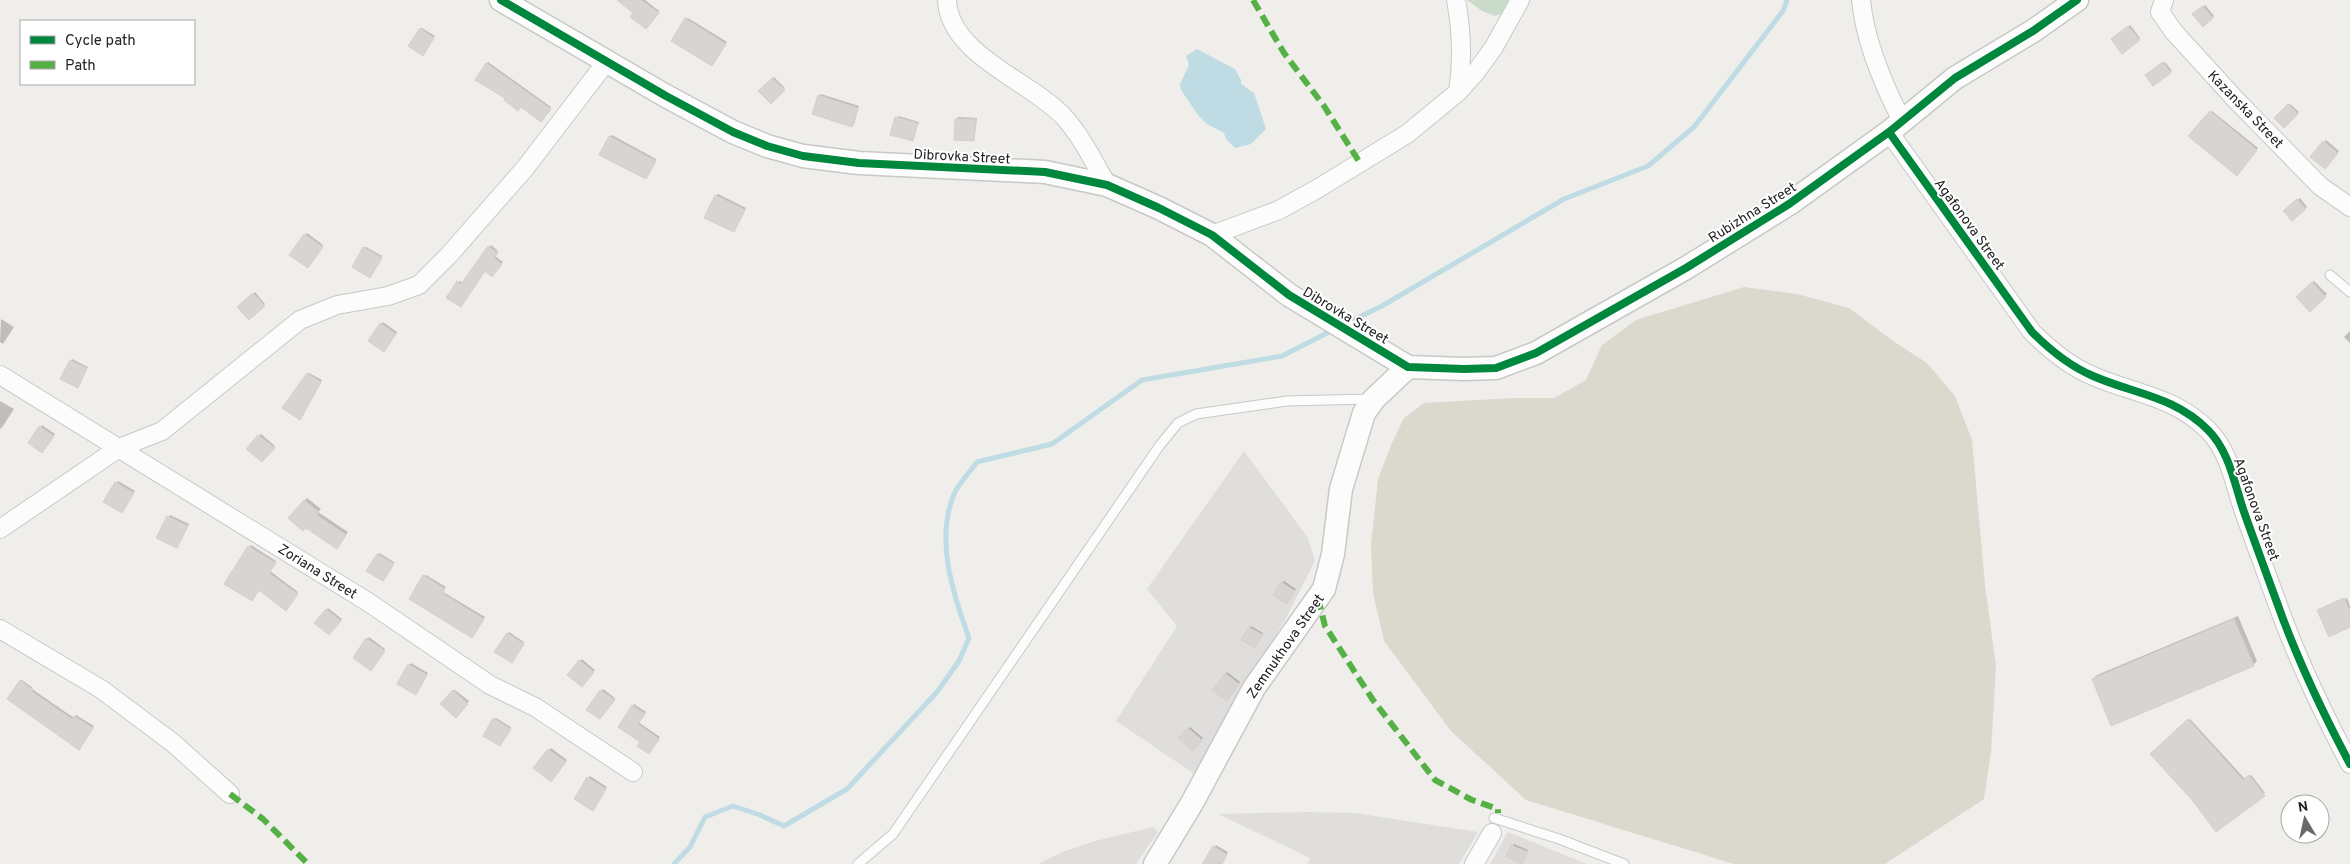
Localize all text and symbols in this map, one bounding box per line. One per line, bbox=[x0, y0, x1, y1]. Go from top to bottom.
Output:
legend bbox=[20, 20, 195, 85]
text: Cycle path bbox=[65, 32, 136, 51]
text: Path bbox=[65, 57, 96, 76]
street label: Kazanska Street bbox=[2203, 68, 2286, 153]
street label: Dibrovka Street bbox=[913, 146, 1011, 169]
street label: Agafonova Street bbox=[1930, 176, 2008, 274]
street label: Rubizhna Street bbox=[1706, 179, 1800, 247]
street label: Dibrovka Street bbox=[1299, 284, 1391, 349]
street label: Agafonova Street bbox=[2229, 456, 2282, 563]
street label: Zoriana Street bbox=[274, 541, 360, 603]
street label: Zemnukhova Street bbox=[1244, 591, 1329, 702]
north arrow bbox=[2280, 794, 2330, 844]
text: N bbox=[2297, 798, 2310, 817]

